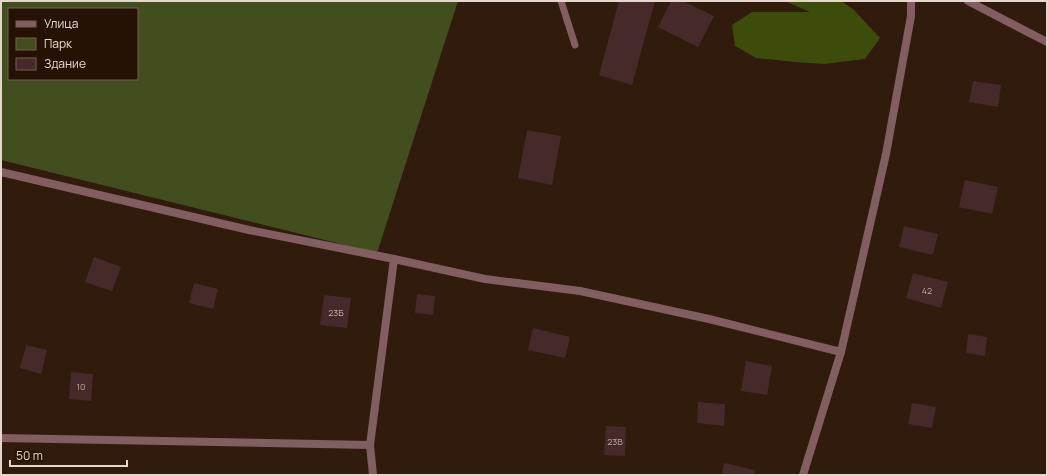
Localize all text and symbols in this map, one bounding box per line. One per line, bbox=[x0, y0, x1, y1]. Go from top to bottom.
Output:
legend bbox=[8, 8, 138, 80]
text: Улица bbox=[44, 15, 78, 32]
text: Парк bbox=[44, 35, 73, 52]
text: Здание bbox=[44, 55, 86, 72]
house number: 42 bbox=[922, 284, 932, 297]
house number: 23Б bbox=[328, 306, 344, 319]
house number: 10 bbox=[77, 380, 86, 393]
house number: 23В bbox=[607, 435, 623, 448]
scale bar bbox=[10, 442, 127, 468]
text: 50 m bbox=[16, 447, 43, 464]

